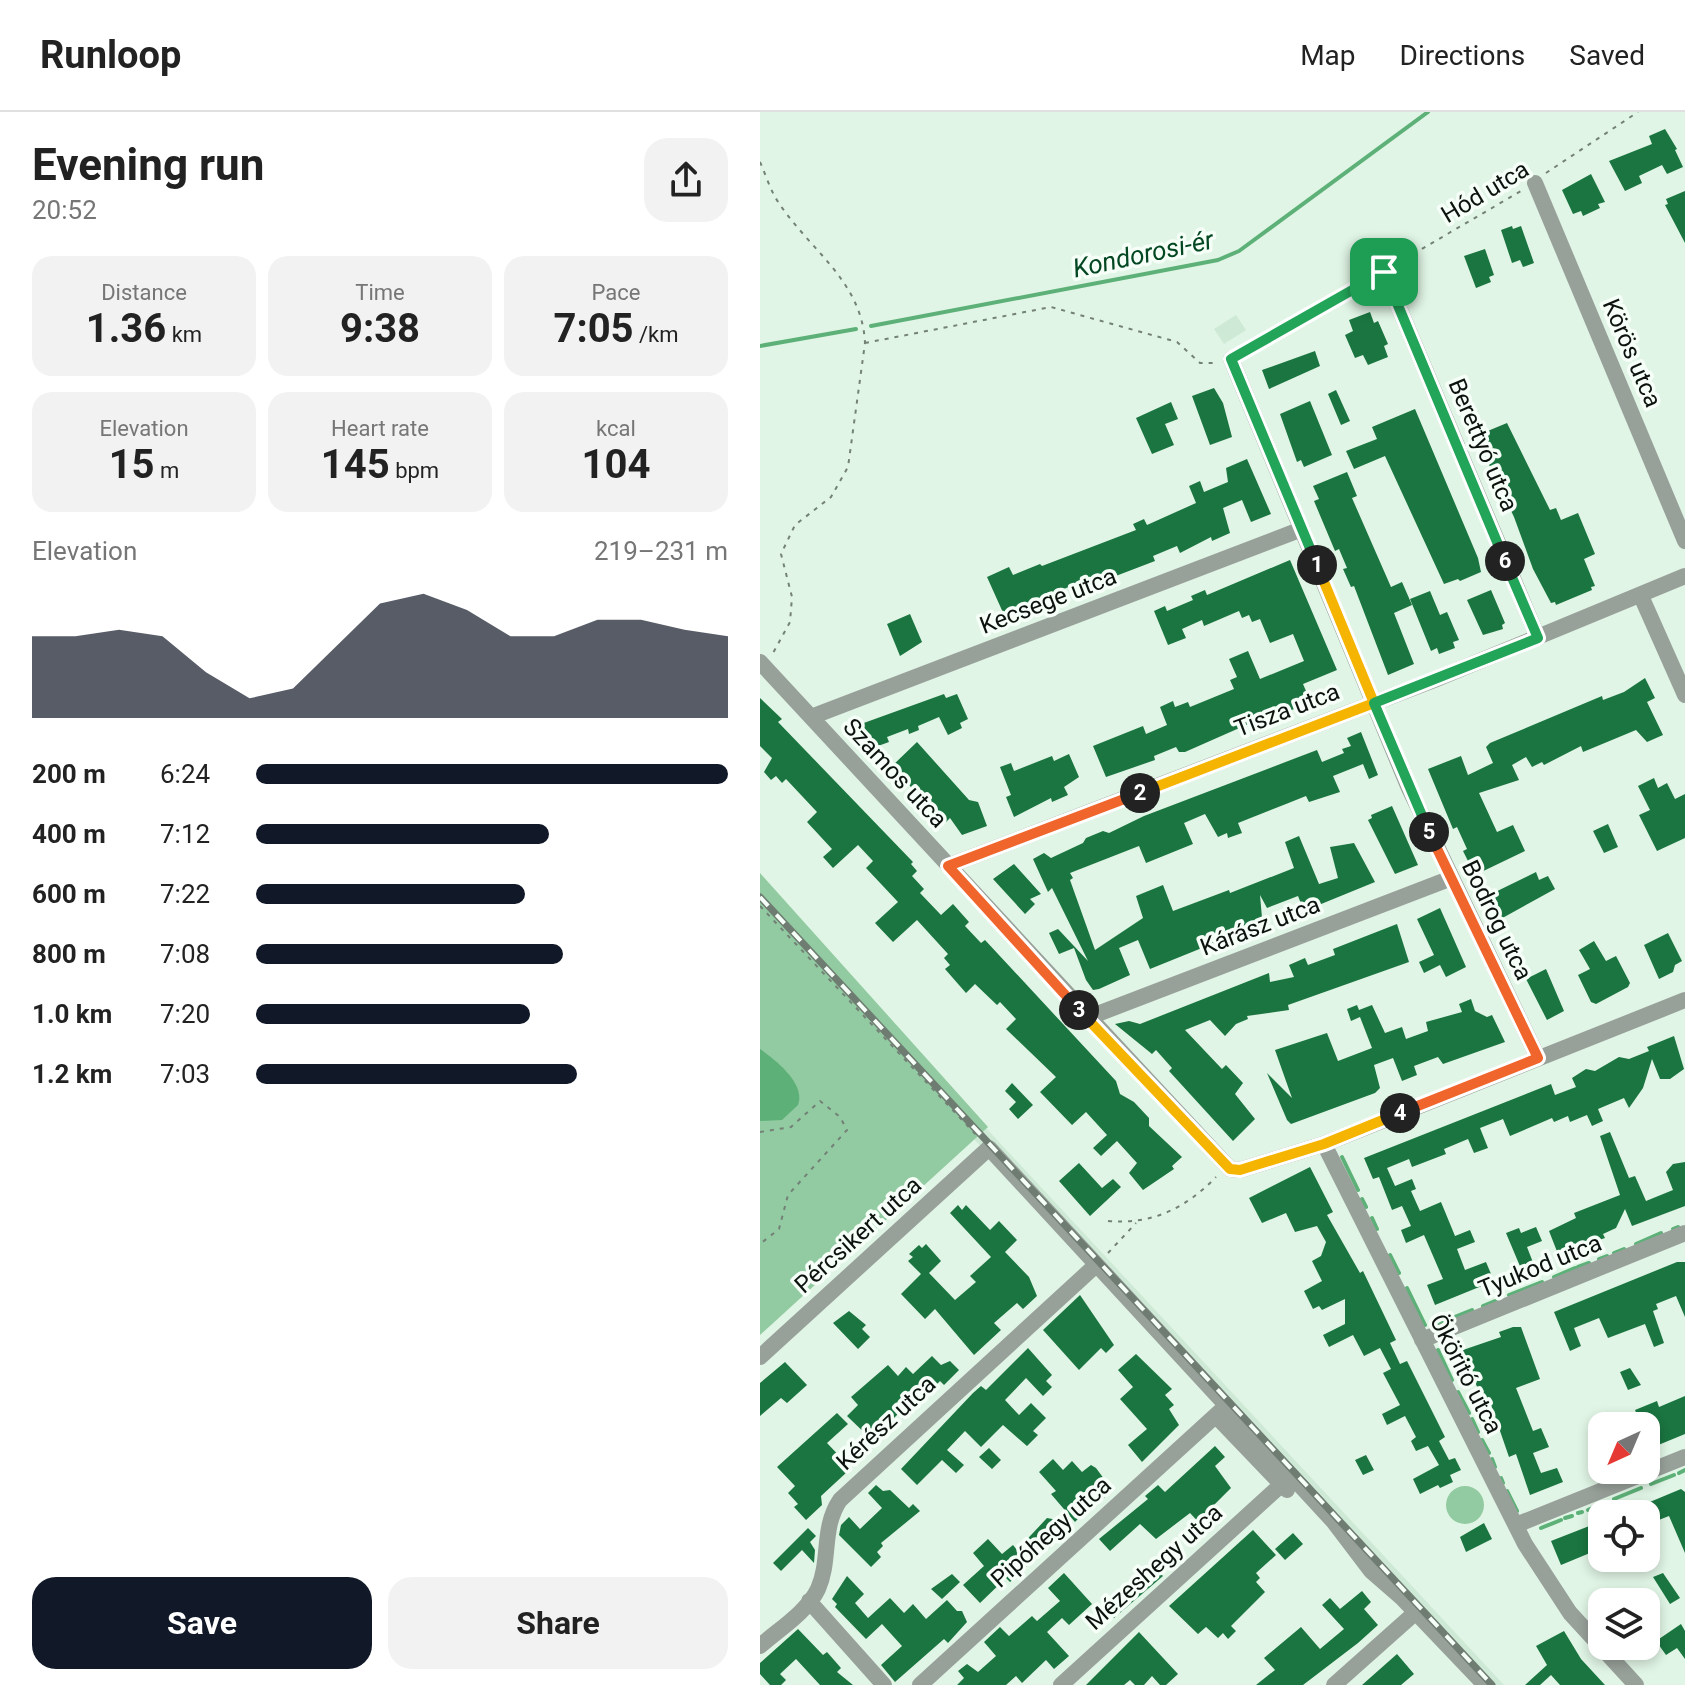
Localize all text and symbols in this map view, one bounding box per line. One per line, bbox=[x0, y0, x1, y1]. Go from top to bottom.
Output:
text: Runloop bbox=[40, 33, 181, 77]
text: Map bbox=[1300, 39, 1356, 72]
text: Directions bbox=[1400, 39, 1525, 72]
text: Saved bbox=[1569, 39, 1645, 72]
button: share bbox=[644, 138, 728, 222]
text: Evening run bbox=[32, 139, 264, 191]
street label: Hód utca bbox=[1436, 155, 1534, 229]
text: 20:52 bbox=[32, 195, 97, 225]
water label: Kondorosi-ér bbox=[1070, 224, 1218, 284]
pin bbox=[1350, 238, 1418, 306]
icon: arrive bbox=[1362, 250, 1406, 294]
text: Distance bbox=[101, 280, 187, 305]
text: Time bbox=[355, 280, 405, 305]
text: Pace bbox=[592, 280, 640, 305]
street label: Körös utca bbox=[1597, 295, 1667, 411]
text: 1.36 bbox=[86, 305, 166, 352]
text: 9:38 bbox=[340, 305, 420, 352]
text: 7:05 bbox=[553, 305, 634, 352]
text: km bbox=[166, 322, 202, 347]
text: /km bbox=[634, 322, 679, 347]
street label: Berettyó utca bbox=[1442, 374, 1524, 516]
text: Elevation bbox=[99, 416, 189, 441]
text: Heart rate bbox=[331, 416, 429, 441]
text: kcal bbox=[596, 416, 636, 441]
text: 15 bbox=[109, 441, 155, 488]
text: 145 bbox=[321, 441, 390, 488]
text: 104 bbox=[582, 441, 650, 488]
text: m bbox=[155, 458, 179, 483]
text: bpm bbox=[390, 458, 439, 483]
text: Elevation bbox=[32, 536, 137, 566]
text: 219–231 m bbox=[594, 536, 728, 566]
pin: 6 bbox=[1485, 541, 1525, 581]
pin: 1 bbox=[1297, 545, 1337, 585]
text: 6 bbox=[1499, 548, 1511, 573]
text: 1 bbox=[1311, 552, 1323, 577]
street label: Kecsege utca bbox=[976, 562, 1120, 640]
street label: Tisza utca bbox=[1231, 677, 1343, 743]
street label: Szamos utca bbox=[837, 713, 953, 833]
text: 200 m bbox=[32, 759, 106, 789]
text: 6:24 bbox=[160, 759, 210, 789]
pin: 2 bbox=[1120, 773, 1160, 813]
text: 2 bbox=[1134, 780, 1146, 805]
pin: 5 bbox=[1409, 812, 1449, 852]
text: 400 m bbox=[32, 819, 106, 849]
text: 7:12 bbox=[160, 819, 210, 849]
text: 5 bbox=[1423, 819, 1435, 844]
street label: Bodrog utca bbox=[1456, 855, 1538, 985]
text: 600 m bbox=[32, 879, 106, 909]
text: 7:22 bbox=[160, 879, 210, 909]
street label: Kárász utca bbox=[1196, 890, 1324, 962]
text: 800 m bbox=[32, 939, 106, 969]
text: 7:08 bbox=[160, 939, 210, 969]
pin: 3 bbox=[1059, 990, 1099, 1030]
text: 3 bbox=[1073, 997, 1085, 1022]
text: 1.0 km bbox=[32, 999, 112, 1029]
text: 7:20 bbox=[160, 999, 210, 1029]
text: 1.2 km bbox=[32, 1059, 112, 1089]
text: 7:03 bbox=[160, 1059, 210, 1089]
pin: 4 bbox=[1380, 1093, 1420, 1133]
text: 4 bbox=[1394, 1100, 1406, 1125]
street label: Pércsikert utca bbox=[789, 1171, 927, 1299]
street label: Tyukod utca bbox=[1474, 1229, 1606, 1303]
street label: Ököritó utca bbox=[1424, 1310, 1508, 1438]
street label: Kérész utca bbox=[831, 1370, 941, 1476]
north arrow bbox=[1588, 1412, 1660, 1484]
map controls bbox=[1588, 1412, 1660, 1660]
street label: Pipóhegy utca bbox=[985, 1471, 1117, 1593]
street label: Mézeshegy utca bbox=[1080, 1498, 1228, 1636]
button: locate bbox=[1588, 1500, 1660, 1572]
button: Save bbox=[32, 1577, 372, 1669]
button: Share bbox=[388, 1577, 728, 1669]
button: layers bbox=[1588, 1588, 1660, 1660]

